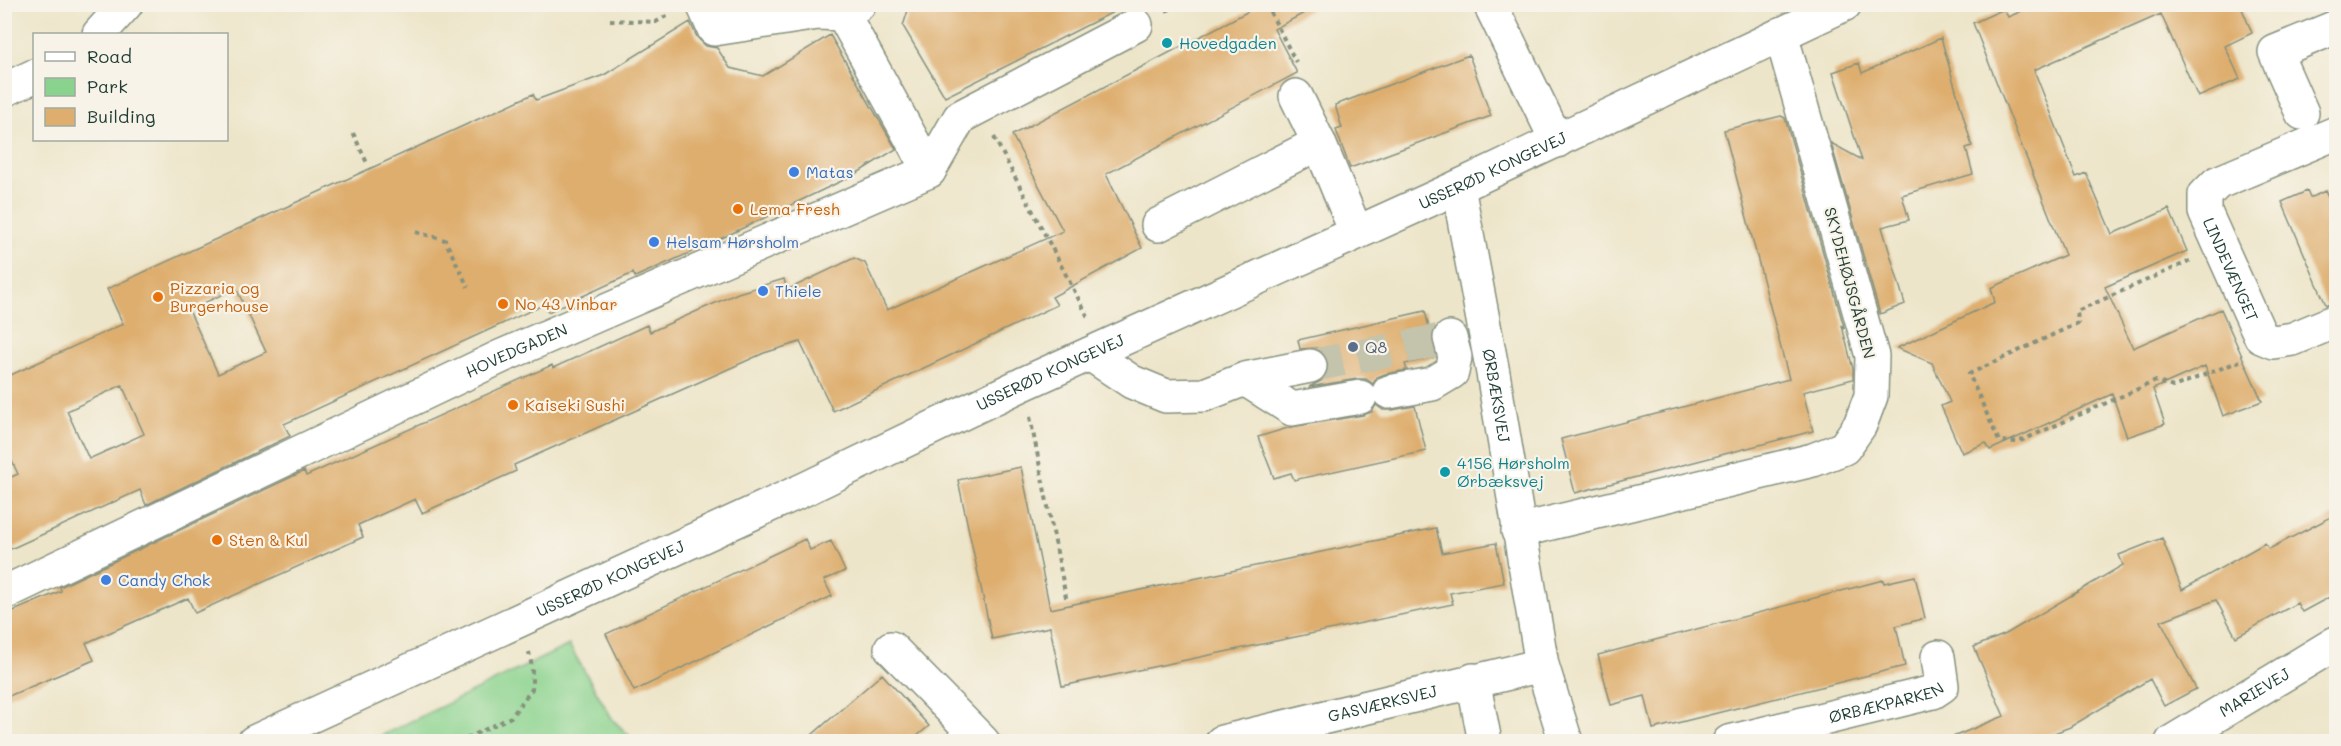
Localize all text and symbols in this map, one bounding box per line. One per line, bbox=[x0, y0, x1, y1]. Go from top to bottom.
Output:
place label: Hovedgaden bbox=[1179, 32, 1277, 53]
legend bbox=[33, 33, 228, 141]
marker: Hovedgaden bbox=[1160, 36, 1174, 50]
text: Road bbox=[87, 44, 132, 68]
text: Park bbox=[87, 74, 128, 98]
text: Building bbox=[87, 104, 155, 128]
street label: USSERØD KONGEVEJ bbox=[1415, 126, 1570, 213]
place label: Matas bbox=[806, 161, 854, 182]
marker: Matas bbox=[787, 165, 801, 179]
place label: Lema Fresh bbox=[750, 198, 840, 219]
marker: Lema Fresh bbox=[731, 202, 745, 216]
street label: SKYDEHØJSGÅRDEN bbox=[1820, 205, 1881, 361]
street label: LINDEVÆNGET bbox=[2199, 214, 2264, 325]
place label: Helsam Hørsholm bbox=[666, 231, 799, 252]
marker: Helsam Hørsholm bbox=[647, 235, 661, 249]
place label: Pizzaria og Burgerhouse bbox=[170, 277, 269, 316]
place label: Thiele bbox=[775, 280, 822, 301]
marker: Thiele bbox=[756, 284, 770, 298]
marker: Pizzaria og Burgerhouse bbox=[151, 290, 165, 304]
place label: No 43 Vinbar bbox=[515, 293, 618, 314]
marker: No 43 Vinbar bbox=[496, 297, 510, 311]
street label: HOVEDGADEN bbox=[462, 318, 570, 382]
street label: USSERØD KONGEVEJ bbox=[973, 329, 1127, 415]
place label: Q8 bbox=[1365, 336, 1387, 357]
marker: Q8 bbox=[1346, 340, 1360, 354]
street label: ØRBÆKSVEJ bbox=[1479, 347, 1515, 444]
place label: Kaiseki Sushi bbox=[525, 394, 625, 415]
marker: Kaiseki Sushi bbox=[506, 398, 520, 412]
place label: 4156 Hørsholm Ørbæksvej bbox=[1457, 452, 1570, 491]
marker: 4156 Hørsholm Ørbæksvej bbox=[1438, 465, 1452, 479]
place label: Sten & Kul bbox=[229, 529, 308, 550]
marker: Sten & Kul bbox=[210, 533, 224, 547]
street label: USSERØD KONGEVEJ bbox=[533, 535, 688, 621]
place label: Candy Chok bbox=[118, 569, 210, 590]
marker: Candy Chok bbox=[99, 573, 113, 587]
street label: MARIEVEJ bbox=[2215, 663, 2293, 721]
street label: ØRBÆKPARKEN bbox=[1827, 677, 1948, 727]
street label: GASVÆRKSVEJ bbox=[1326, 680, 1439, 726]

